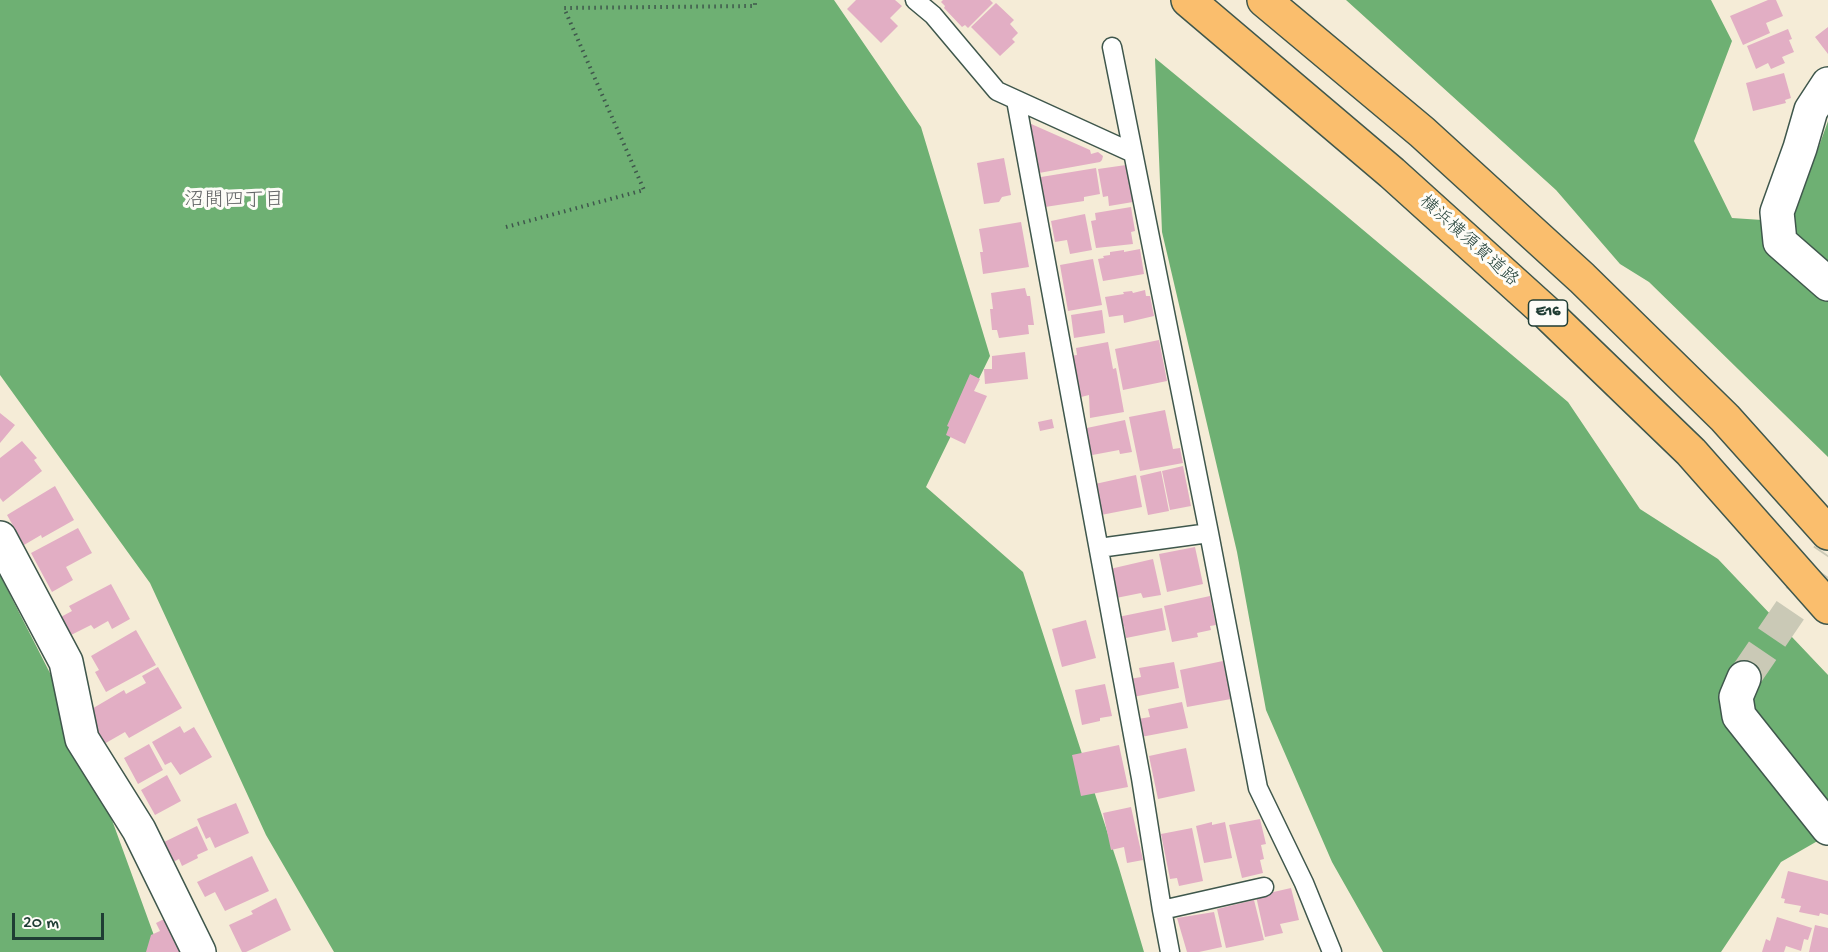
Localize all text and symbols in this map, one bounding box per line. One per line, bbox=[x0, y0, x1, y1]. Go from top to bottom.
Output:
district label: 沼間四丁目 bbox=[184, 190, 284, 214]
street label: 横浜横須賀道路 bbox=[1414, 192, 1522, 292]
road number: E16 bbox=[1528, 300, 1568, 326]
scale bar bbox=[15, 901, 106, 939]
text: 20 m bbox=[23, 913, 59, 934]

